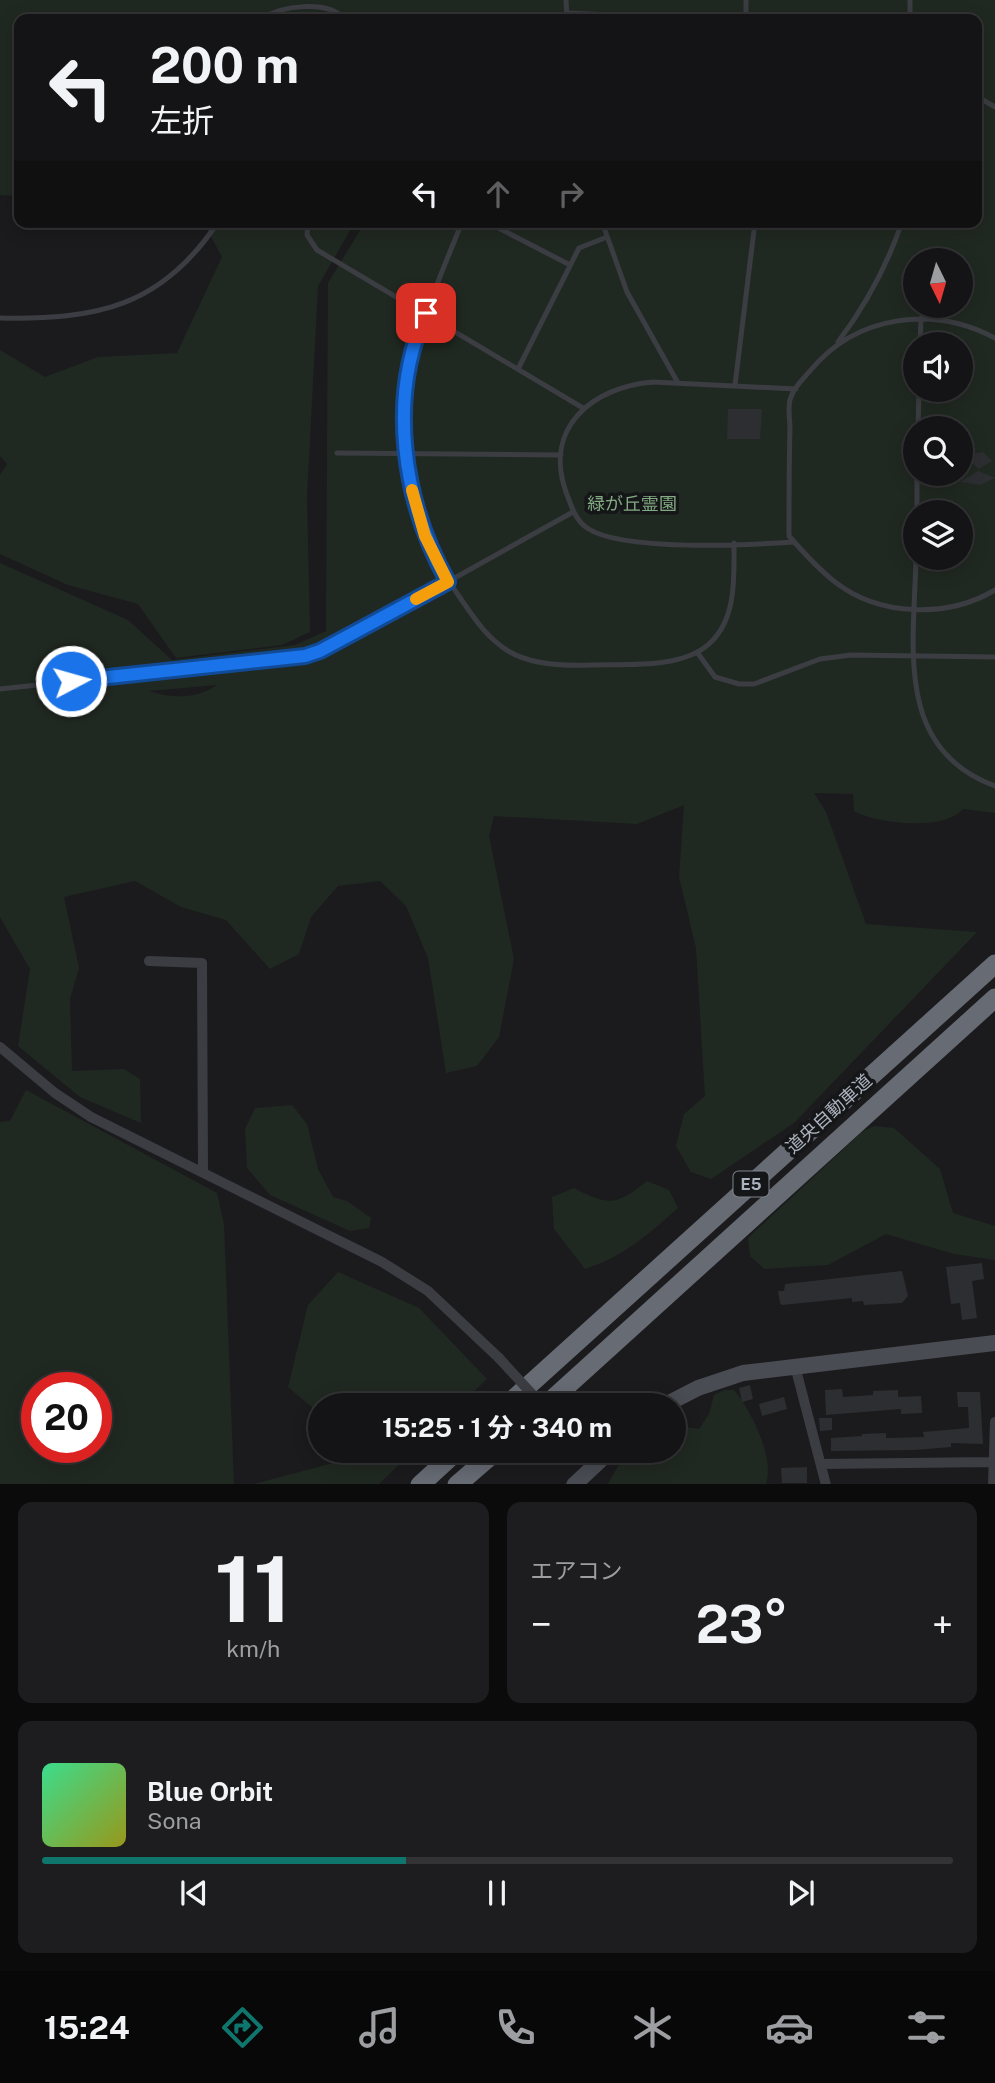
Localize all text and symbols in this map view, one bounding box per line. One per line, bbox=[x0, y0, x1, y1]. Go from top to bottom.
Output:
text: 200 m bbox=[150, 36, 299, 94]
icon: left bbox=[35, 42, 126, 133]
text: 左折 bbox=[150, 102, 214, 139]
icon: left bbox=[406, 175, 444, 213]
icon: ahead bbox=[479, 175, 517, 213]
icon: right bbox=[552, 175, 590, 213]
north arrow bbox=[903, 248, 973, 318]
map controls bbox=[903, 248, 973, 570]
pin bbox=[396, 283, 456, 343]
icon: arrive bbox=[407, 294, 445, 332]
button: sound bbox=[903, 332, 973, 402]
button: search bbox=[903, 416, 973, 486]
park label: 緑が丘霊園 bbox=[587, 493, 677, 514]
button: layers bbox=[903, 500, 973, 570]
position arrow bbox=[34, 644, 108, 718]
street label: 道央自動車道 bbox=[782, 1070, 876, 1158]
road number: E5 bbox=[734, 1172, 768, 1196]
speed limit sign: 20 bbox=[21, 1372, 112, 1463]
text: 15:25 · 1 分 · 340 m bbox=[382, 1412, 612, 1443]
text: 11 bbox=[214, 1536, 292, 1642]
text: エアコン bbox=[531, 1557, 623, 1584]
text: 23° bbox=[696, 1594, 788, 1655]
text: − bbox=[531, 1602, 552, 1647]
text: + bbox=[932, 1602, 953, 1647]
text: km/h bbox=[226, 1635, 280, 1662]
text: Blue Orbit bbox=[147, 1776, 273, 1807]
text: Sona bbox=[147, 1807, 201, 1834]
icon: previous bbox=[175, 1874, 213, 1912]
icon: pause bbox=[478, 1874, 516, 1912]
icon: next bbox=[782, 1874, 820, 1912]
icon: directions bbox=[218, 2003, 267, 2052]
icon: music bbox=[355, 2003, 404, 2052]
icon: phone bbox=[491, 2003, 540, 2052]
icon: climate bbox=[628, 2003, 677, 2052]
icon: car bbox=[765, 2003, 814, 2052]
icon: filters bbox=[902, 2003, 951, 2052]
text: 15:24 bbox=[44, 2009, 130, 2046]

